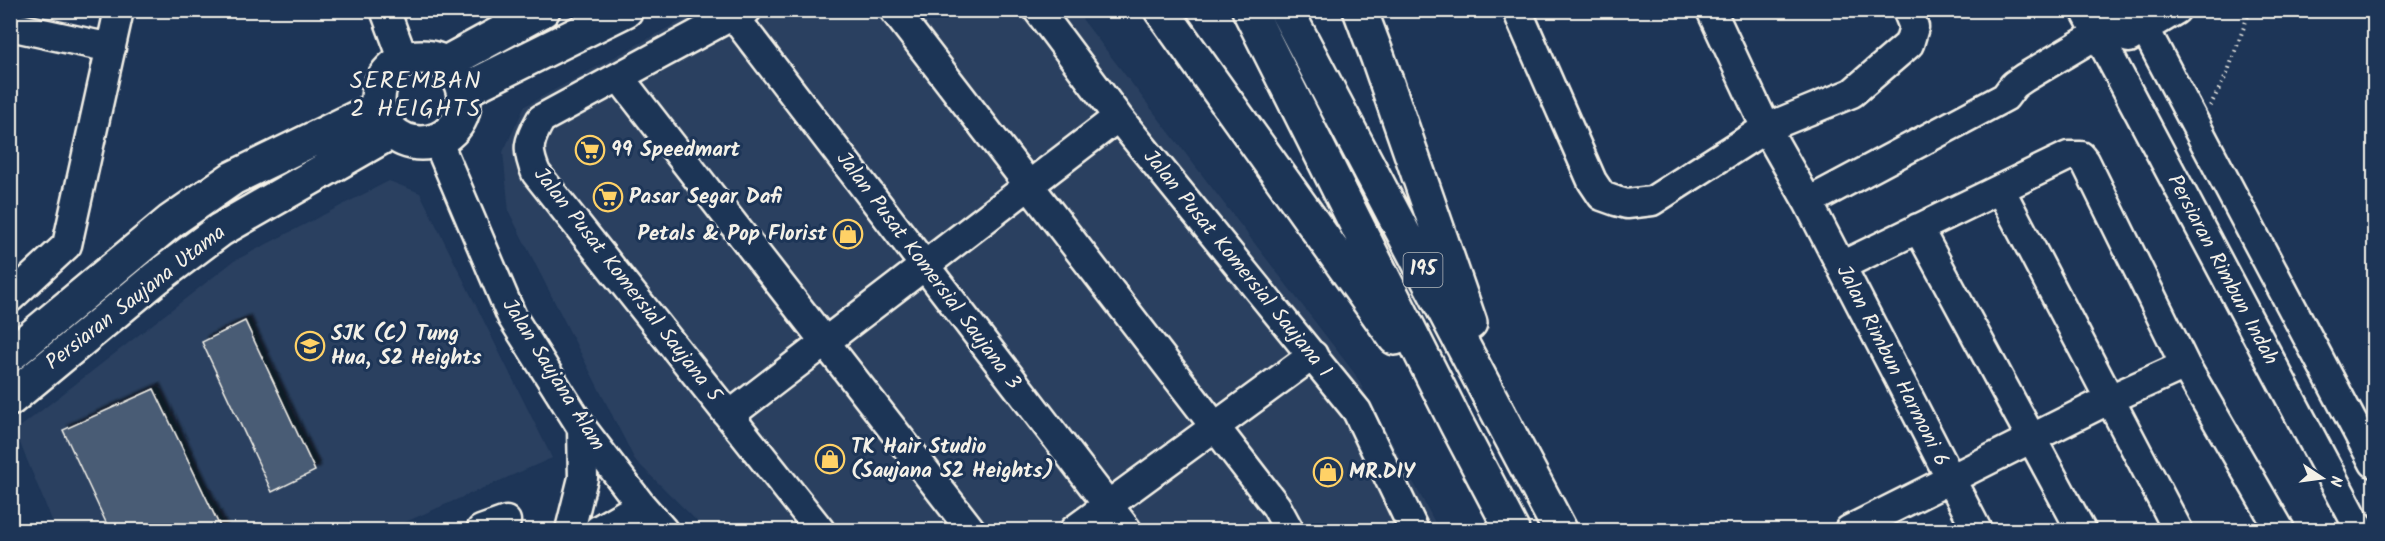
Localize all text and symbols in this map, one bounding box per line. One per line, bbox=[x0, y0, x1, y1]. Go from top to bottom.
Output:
district label: SEREMBAN 2 HEIGHTS bbox=[350, 62, 482, 129]
supermarket icon: 99 Speedmart bbox=[574, 134, 606, 166]
place label: 99 Speedmart bbox=[611, 134, 741, 167]
street label: Jalan Pusat Komersial Saujana 1 bbox=[1134, 143, 1340, 385]
street label: Jalan Pusat Komersial Saujana 3 bbox=[827, 145, 1029, 397]
street label: Jalan Pusat Komersial Saujana 5 bbox=[525, 160, 731, 411]
street label: Persiaran Rimbun Indah bbox=[2158, 169, 2286, 371]
supermarket icon: Pasar Segar Dafi bbox=[592, 181, 624, 213]
place label: Pasar Segar Dafi bbox=[629, 181, 782, 214]
street label: Persiaran Saujana Utama bbox=[39, 217, 233, 379]
place label: Petals & Pop Florist bbox=[638, 218, 828, 251]
shop icon: Petals & Pop Florist bbox=[832, 218, 864, 250]
road number: 195 bbox=[1404, 253, 1442, 287]
street label: Jalan Rimbun Harmoni 6 bbox=[1827, 259, 1957, 473]
street label: Jalan Saujana Alam bbox=[493, 292, 613, 458]
place label: SJK (C) Tung Hua, S2 Heights bbox=[331, 318, 482, 375]
school or university icon: SJK (C) Tung Hua, S2 Heights bbox=[294, 330, 326, 362]
place label: TK Hair Studio (Saujana S2 Heights) bbox=[851, 431, 1054, 488]
shop icon: TK Hair Studio (Saujana S2 Heights) bbox=[814, 443, 846, 475]
north arrow bbox=[2292, 448, 2352, 508]
shop icon: MR.DIY bbox=[1312, 456, 1344, 488]
place label: MR.DIY bbox=[1349, 456, 1416, 489]
text: N bbox=[2322, 473, 2348, 489]

